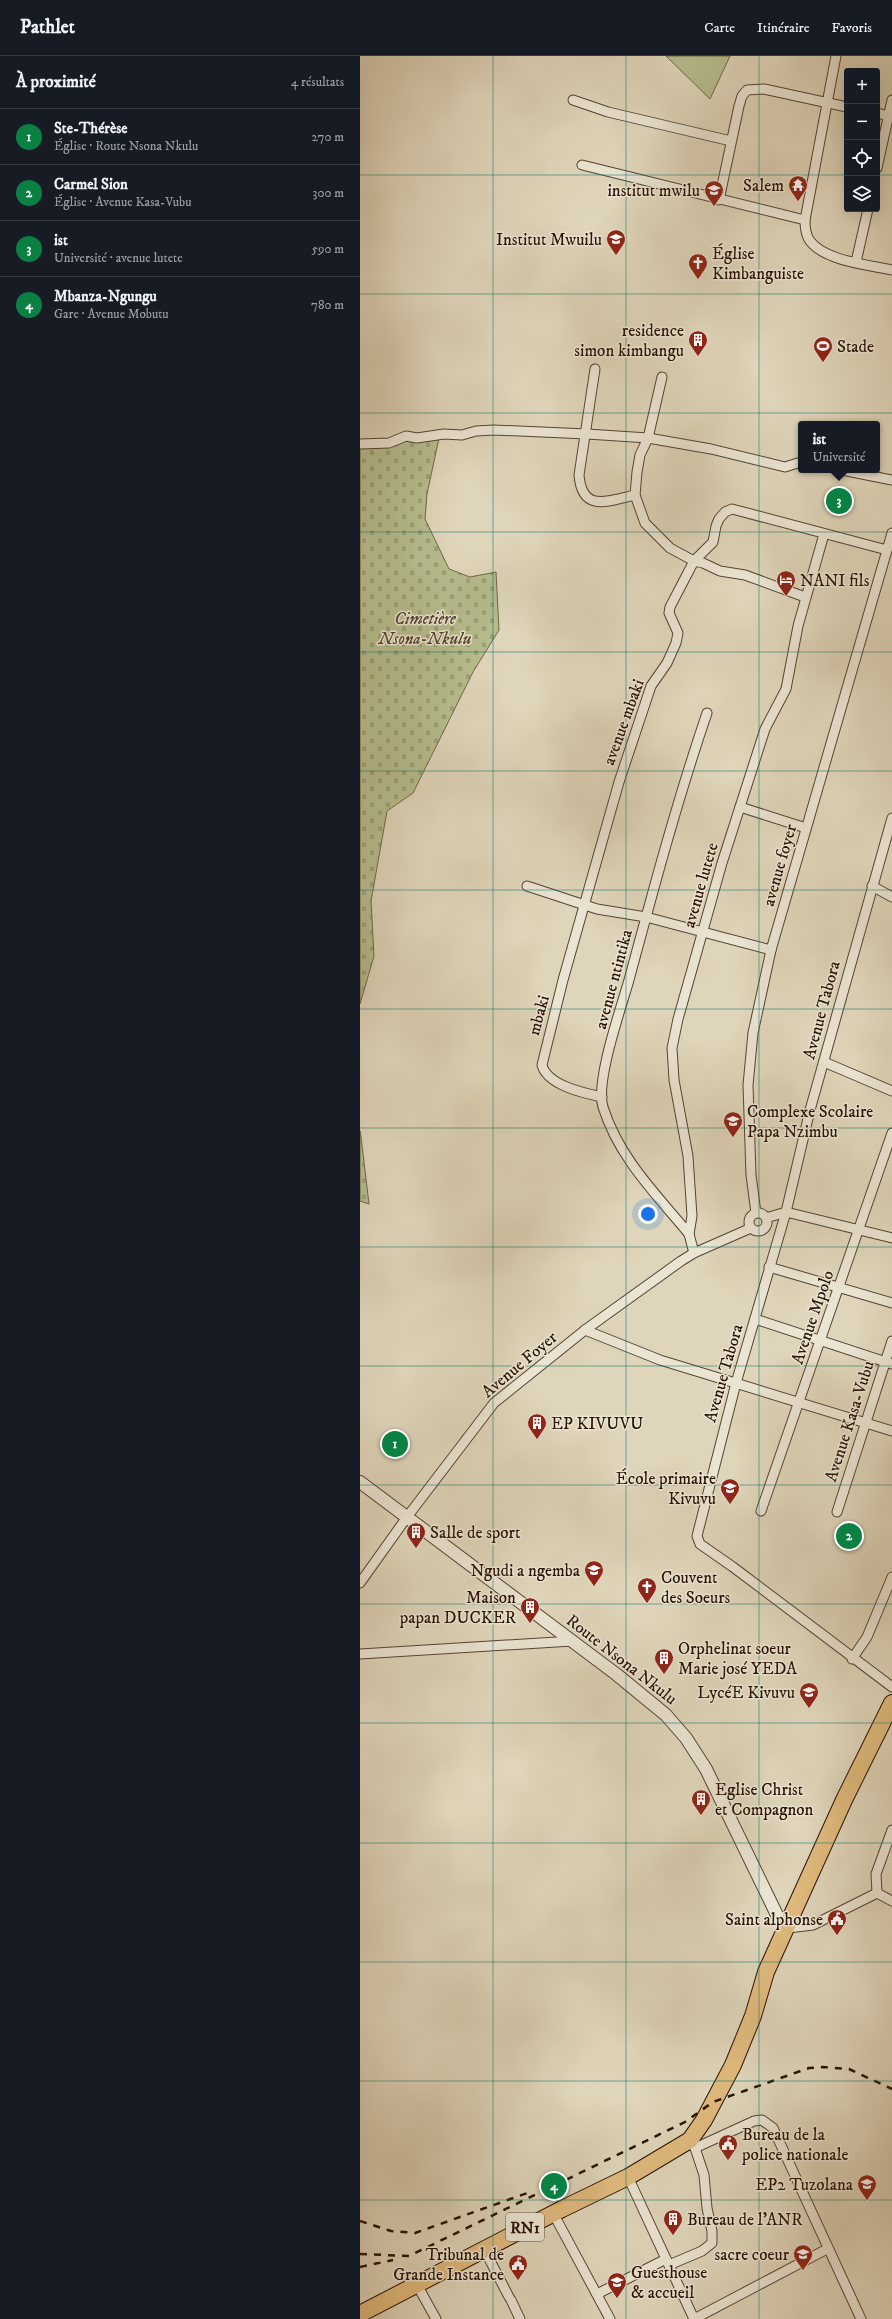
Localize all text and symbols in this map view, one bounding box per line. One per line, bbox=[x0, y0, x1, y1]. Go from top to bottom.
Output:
text: Pathlet bbox=[20, 16, 75, 39]
text: Carte bbox=[704, 19, 735, 37]
text: Itinéraire bbox=[757, 19, 810, 37]
text: Favoris bbox=[832, 19, 872, 37]
map controls bbox=[844, 68, 880, 212]
button: + bbox=[844, 68, 880, 104]
text: À proximité bbox=[16, 71, 96, 93]
text: 4 résultats bbox=[291, 74, 344, 90]
button: − bbox=[844, 104, 880, 140]
text: Ste-Thérèse bbox=[54, 119, 127, 138]
text: 1 bbox=[27, 129, 31, 145]
text: 270 m bbox=[312, 129, 344, 145]
text: Église · Route Nsona Nkulu bbox=[54, 138, 198, 154]
button: locate bbox=[844, 140, 880, 176]
temple icon: Salem bbox=[787, 174, 809, 202]
text: Carmel Sion bbox=[54, 175, 128, 194]
place label: Salem bbox=[743, 175, 784, 197]
button: layers bbox=[844, 176, 880, 212]
school or university icon: institut mwilu bbox=[703, 179, 725, 207]
place label: institut mwilu bbox=[607, 180, 700, 202]
text: 2 bbox=[26, 185, 32, 201]
text: 300 m bbox=[313, 185, 344, 201]
text: Église · Avenue Kasa-Vubu bbox=[54, 194, 191, 210]
school or university icon: Institut Mwuilu bbox=[605, 228, 627, 256]
place label: Institut Mwuilu bbox=[496, 229, 602, 251]
text: ist bbox=[54, 231, 68, 250]
text: 3 bbox=[27, 241, 31, 257]
text: 590 m bbox=[312, 241, 344, 257]
place label: Église Kimbanguiste bbox=[712, 243, 804, 285]
text: Université · avenue lutete bbox=[54, 250, 183, 266]
church icon: Église Kimbanguiste bbox=[687, 252, 709, 280]
text: Mbanza-Ngungu bbox=[54, 287, 157, 306]
text: 4 bbox=[25, 297, 33, 313]
text: 780 m bbox=[311, 297, 344, 313]
text: Gare · Avenue Mobutu bbox=[54, 306, 169, 322]
place label: residence simon kimbangu bbox=[574, 320, 684, 362]
building icon: residence simon kimbangu bbox=[687, 329, 709, 357]
sports icon: Stade bbox=[812, 335, 834, 363]
place label: Stade bbox=[837, 336, 874, 358]
popup bbox=[798, 421, 880, 473]
text: ist bbox=[812, 430, 826, 449]
text: Université bbox=[812, 449, 866, 465]
pin: 3 bbox=[826, 486, 852, 516]
hotel icon: NANI fils bbox=[775, 569, 797, 597]
place label: NANI fils bbox=[800, 570, 870, 592]
park label: Cimetière Nsona-Nkulu bbox=[378, 608, 472, 650]
street label: avenue mbaki bbox=[598, 676, 650, 768]
street label: avenue foyer bbox=[758, 821, 802, 909]
street label: avenue lutete bbox=[678, 840, 724, 930]
street label: avenue ntintika bbox=[590, 926, 638, 1031]
street label: Avenue Tabora bbox=[798, 958, 846, 1062]
street label: mbaki bbox=[523, 993, 555, 1038]
place label: Complexe Scolaire Papa Nzimbu bbox=[747, 1101, 873, 1143]
school or university icon: Complexe Scolaire Papa Nzimbu bbox=[722, 1110, 744, 1138]
your location bbox=[638, 1204, 658, 1224]
street label: Avenue Mpolo bbox=[787, 1267, 839, 1367]
street label: Avenue Tabora bbox=[699, 1321, 749, 1425]
street label: Avenue Foyer bbox=[477, 1326, 563, 1403]
street label: Avenue Kasa-Vubu bbox=[820, 1358, 880, 1485]
building icon: EP KIVUVU bbox=[526, 1412, 548, 1440]
place label: EP KIVUVU bbox=[551, 1413, 643, 1435]
pin: 1 bbox=[382, 1429, 408, 1459]
place label: École primaire Kivuvu bbox=[616, 1468, 716, 1510]
school or university icon: École primaire Kivuvu bbox=[719, 1477, 741, 1505]
building icon: Salle de sport bbox=[405, 1521, 427, 1549]
pin: 2 bbox=[836, 1521, 862, 1551]
place label: Salle de sport bbox=[430, 1522, 521, 1544]
school or university icon: Ngudi a ngemba bbox=[583, 1559, 605, 1587]
place label: Ngudi a ngemba bbox=[470, 1560, 581, 1582]
place label: Couvent des Soeurs bbox=[661, 1567, 731, 1609]
church icon: Couvent des Soeurs bbox=[636, 1576, 658, 1604]
place label: Maison papan DUCKER bbox=[399, 1587, 517, 1629]
building icon: Maison papan DUCKER bbox=[519, 1596, 541, 1624]
street label: Route Nsona Nkulu bbox=[561, 1610, 681, 1710]
place label: Orphelinat soeur Marie josé YEDA bbox=[678, 1638, 797, 1680]
building icon: Orphelinat soeur Marie josé YEDA bbox=[653, 1647, 675, 1675]
school or university icon: LycéE Kivuvu bbox=[798, 1681, 820, 1709]
place label: LycéE Kivuvu bbox=[697, 1682, 795, 1704]
place label: Eglise Christ et Compagnon bbox=[715, 1779, 814, 1821]
building icon: Eglise Christ et Compagnon bbox=[690, 1788, 712, 1816]
public building icon: Saint alphonse bbox=[826, 1908, 848, 1936]
place label: Saint alphonse bbox=[725, 1909, 823, 1931]
place label: Bureau de la police nationale bbox=[741, 2124, 849, 2166]
public building icon: Bureau de la police nationale bbox=[717, 2133, 739, 2161]
pin: 4 bbox=[541, 2171, 567, 2201]
school or university icon: EP2 Tuzolana bbox=[856, 2173, 878, 2201]
place label: EP2 Tuzolana bbox=[755, 2174, 854, 2196]
building icon: Bureau de l'ANR bbox=[662, 2208, 684, 2236]
place label: Bureau de l'ANR bbox=[687, 2209, 803, 2231]
road number: RN1 bbox=[506, 2213, 544, 2241]
school or university icon: sacre coeur bbox=[792, 2243, 814, 2271]
place label: Tribunal de Grande Instance bbox=[393, 2244, 504, 2286]
place label: sacre coeur bbox=[715, 2244, 790, 2266]
public building icon: Tribunal de Grande Instance bbox=[507, 2253, 529, 2281]
place label: Guesthouse & accueil bbox=[631, 2262, 707, 2304]
school or university icon: Guesthouse & accueil bbox=[606, 2271, 628, 2299]

